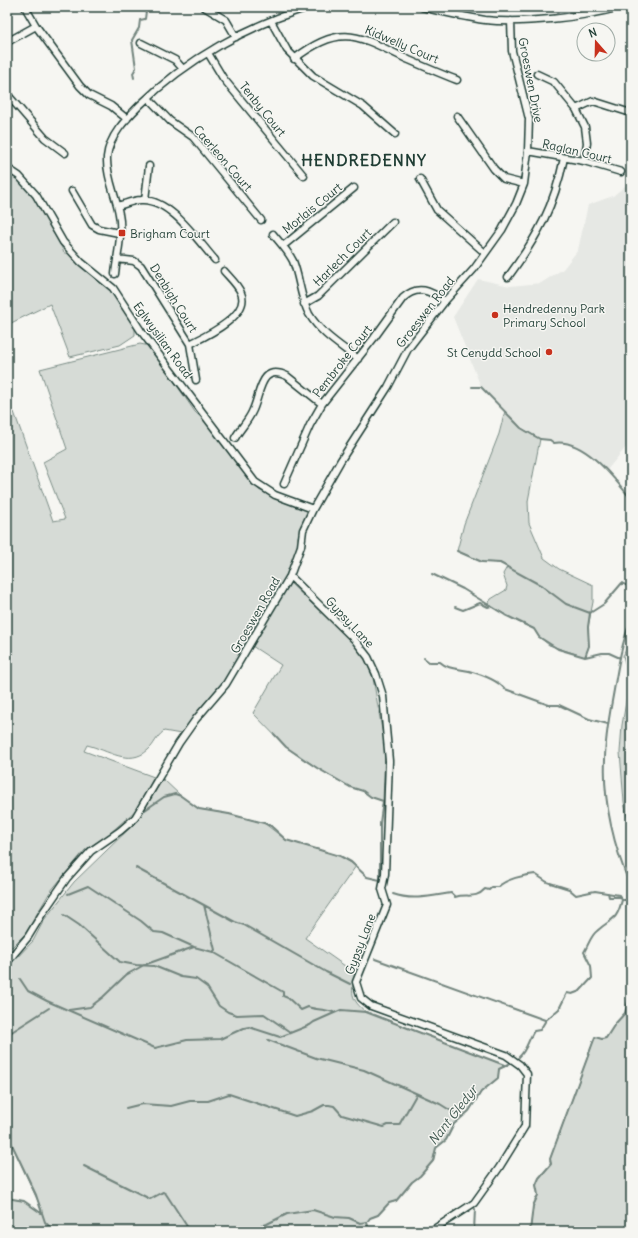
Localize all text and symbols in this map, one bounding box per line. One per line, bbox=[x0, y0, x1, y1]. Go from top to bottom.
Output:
street label: Kidwelly Court bbox=[363, 22, 441, 66]
north arrow bbox=[576, 22, 616, 62]
text: N bbox=[587, 25, 599, 40]
street label: Groeswen Drive bbox=[515, 36, 547, 124]
street label: Tenby Court bbox=[237, 79, 289, 139]
street label: Caerleon Court bbox=[190, 122, 256, 194]
street label: Raglan Court bbox=[541, 136, 613, 166]
district label: HENDREDENNY bbox=[301, 150, 427, 170]
street label: Morlais Court bbox=[279, 179, 345, 237]
street label: Harlech Court bbox=[310, 225, 374, 289]
place label: Brigham Court bbox=[130, 226, 210, 241]
marker: Brigham Court bbox=[117, 228, 127, 238]
street label: Denbigh Court bbox=[147, 261, 201, 335]
street label: Groeswen Road bbox=[393, 274, 457, 350]
street label: Eglwysilian Road bbox=[130, 299, 196, 381]
place label: Hendredenny Park Primary School bbox=[503, 301, 605, 330]
marker: Hendredenny Park Primary School bbox=[490, 310, 500, 320]
street label: Pembroke Court bbox=[309, 322, 375, 400]
place label: St Cenydd School bbox=[447, 345, 541, 360]
marker: St Cenydd School bbox=[544, 347, 554, 357]
street label: Groeswen Road bbox=[227, 574, 283, 656]
street label: Gypsy Lane bbox=[323, 593, 377, 651]
street label: Gypsy Lane bbox=[341, 911, 379, 977]
water label: Nant Gledyr bbox=[424, 1081, 483, 1148]

